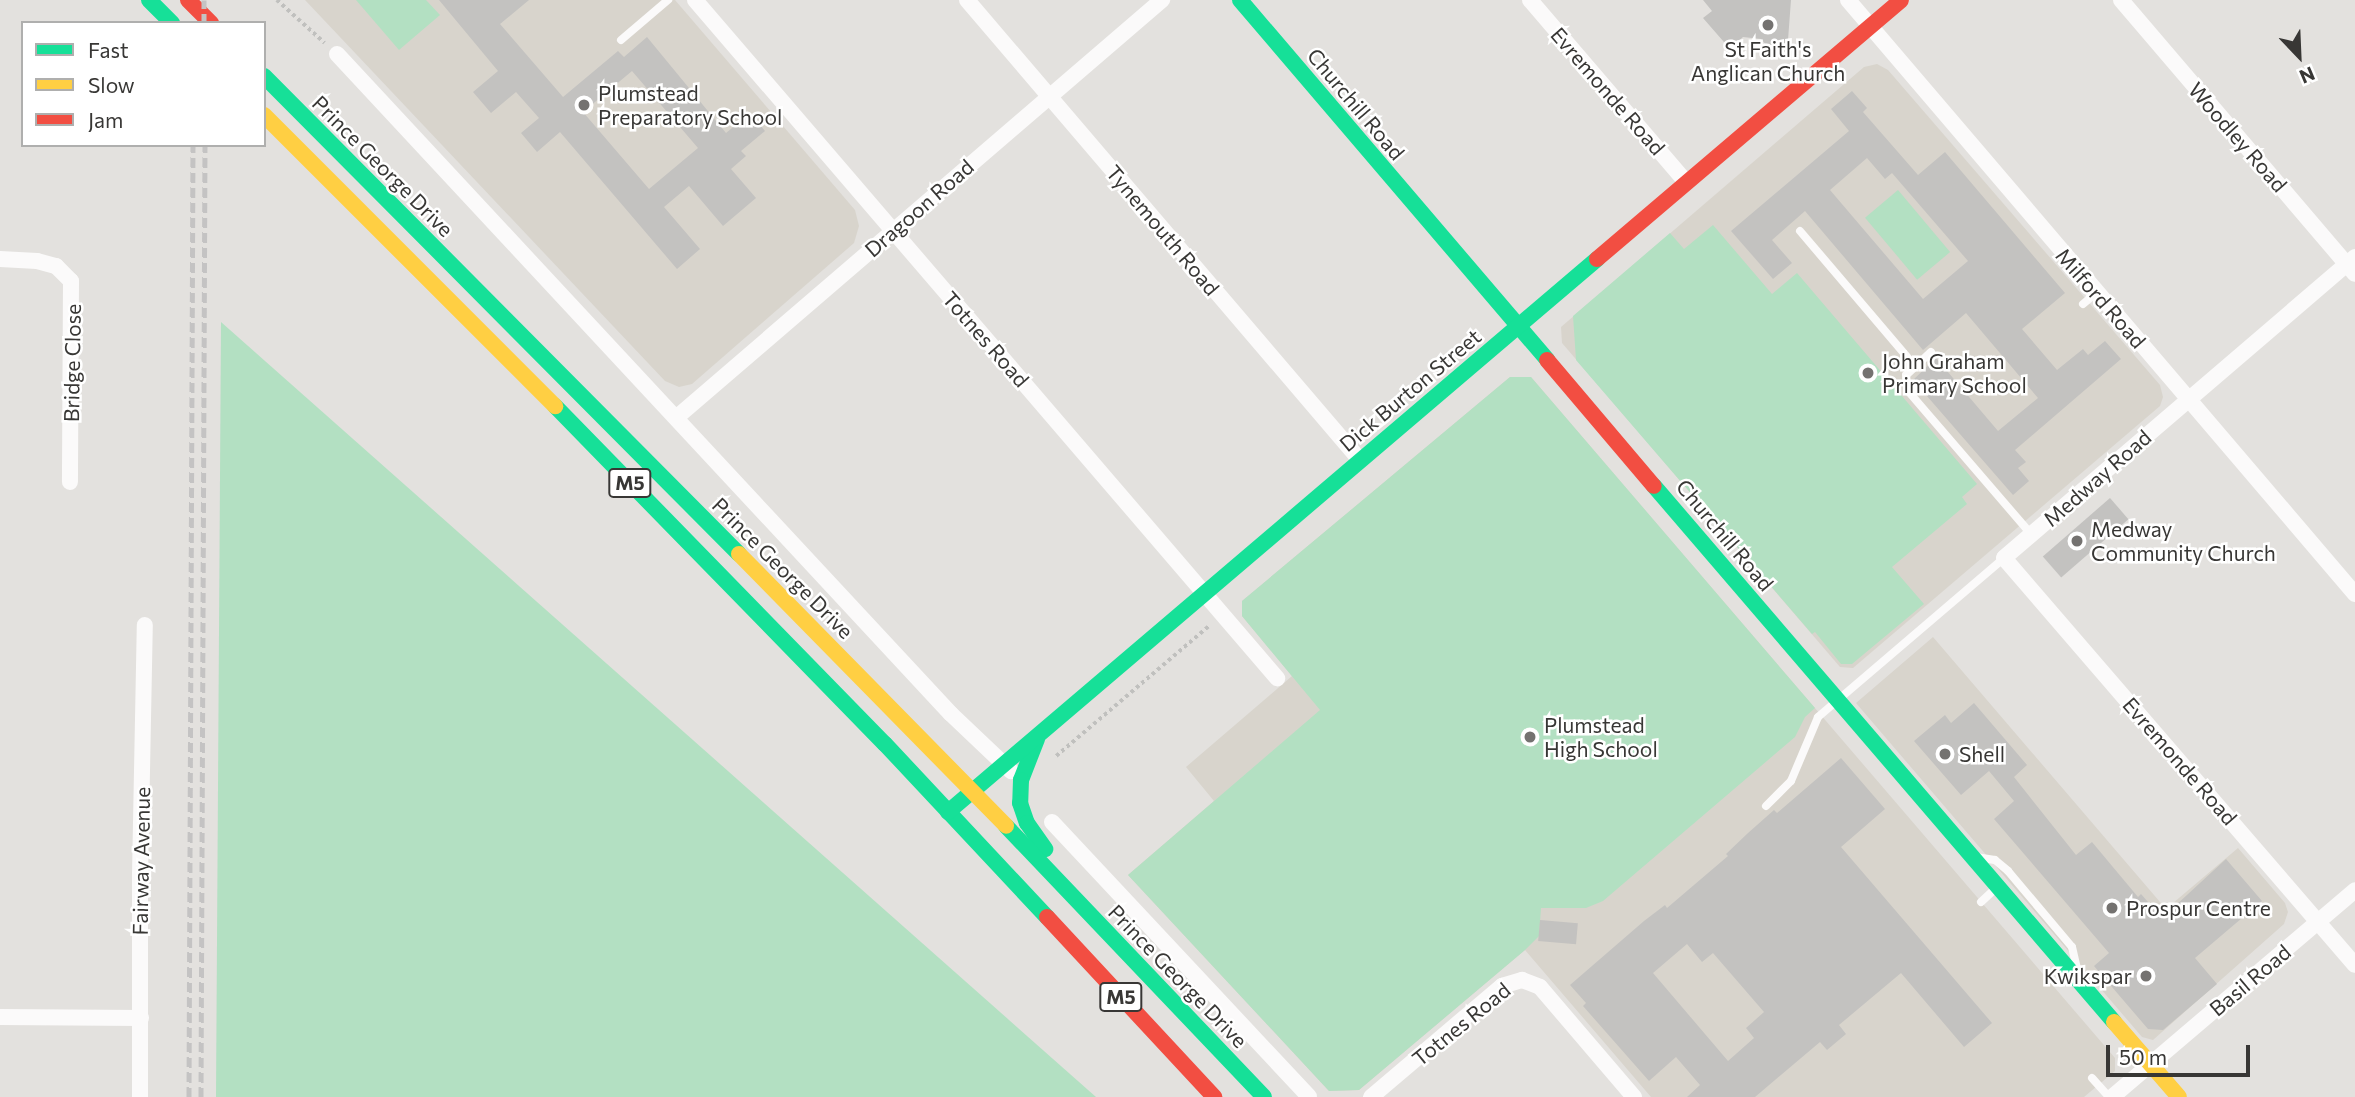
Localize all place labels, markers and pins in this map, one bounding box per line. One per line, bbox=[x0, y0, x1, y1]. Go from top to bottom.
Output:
marker: St Faith's Anglican Church bbox=[1760, 17, 1776, 33]
place label: St Faith's Anglican Church bbox=[1691, 36, 1845, 86]
place label: Plumstead Preparatory School bbox=[598, 80, 782, 130]
marker: Plumstead Preparatory School bbox=[576, 97, 592, 113]
place label: John Graham Primary School bbox=[1882, 348, 2027, 398]
marker: John Graham Primary School bbox=[1860, 365, 1876, 381]
place label: Medway Community Church bbox=[2091, 516, 2276, 566]
marker: Medway Community Church bbox=[2069, 533, 2085, 549]
place label: Plumstead High School bbox=[1544, 712, 1658, 762]
marker: Plumstead High School bbox=[1522, 729, 1538, 745]
place label: Shell bbox=[1959, 741, 2005, 767]
marker: Shell bbox=[1937, 746, 1953, 762]
place label: Prospur Centre bbox=[2126, 895, 2271, 921]
marker: Prospur Centre bbox=[2104, 900, 2120, 916]
place label: Kwikspar bbox=[2044, 963, 2132, 989]
marker: Kwikspar bbox=[2138, 968, 2154, 984]

